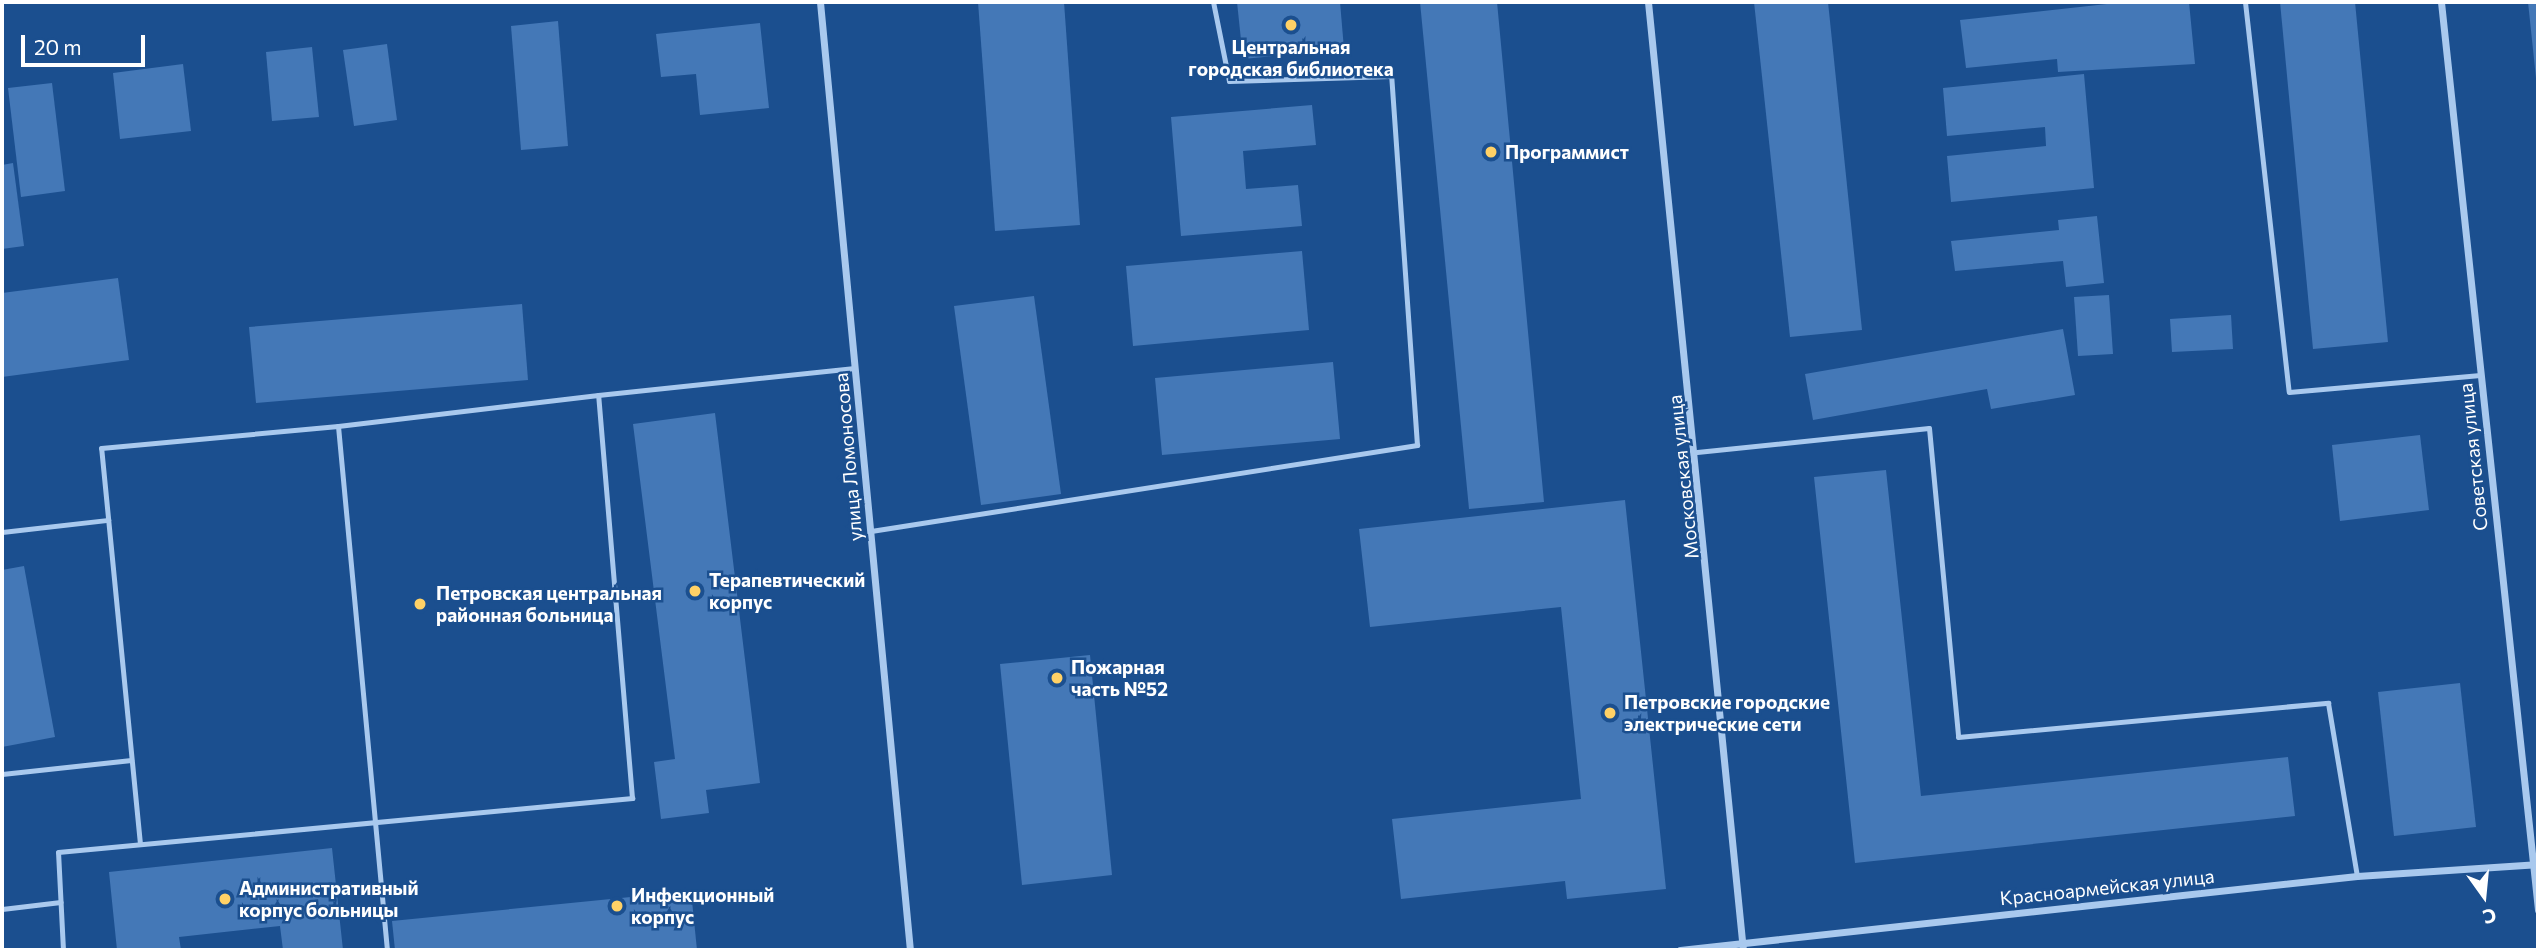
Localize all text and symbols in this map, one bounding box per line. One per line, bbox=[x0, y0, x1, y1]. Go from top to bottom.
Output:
marker: Центральная городская библиотека bbox=[1283, 17, 1299, 33]
scale bar bbox=[24, 21, 149, 65]
text: 20 m bbox=[34, 34, 82, 59]
place label: Центральная городская библиотека bbox=[1188, 36, 1394, 80]
place label: Программист bbox=[1505, 141, 1629, 163]
marker: Программист bbox=[1483, 144, 1499, 160]
street label: улица Ломоносова bbox=[829, 372, 867, 542]
street label: Советская улица bbox=[2454, 382, 2492, 532]
street label: Московская улица bbox=[1663, 394, 1703, 560]
place label: Терапевтический корпус bbox=[709, 569, 865, 613]
place label: Петровская центральная районная больница bbox=[436, 582, 662, 626]
marker: Терапевтический корпус bbox=[687, 583, 703, 599]
marker: Петровская центральная районная больница bbox=[410, 594, 430, 614]
place label: Пожарная часть №52 bbox=[1071, 656, 1168, 700]
marker: Пожарная часть №52 bbox=[1049, 670, 1065, 686]
place label: Петровские городские электрические сети bbox=[1624, 691, 1830, 735]
marker: Петровские городские электрические сети bbox=[1602, 705, 1618, 721]
north arrow bbox=[2449, 861, 2519, 931]
street label: Красноармейская улица bbox=[1999, 864, 2215, 910]
place label: Административный корпус больницы bbox=[239, 877, 419, 921]
place label: Инфекционный корпус bbox=[631, 884, 774, 928]
marker: Административный корпус больницы bbox=[217, 891, 233, 907]
marker: Инфекционный корпус bbox=[609, 898, 625, 914]
text: С bbox=[2480, 904, 2499, 930]

